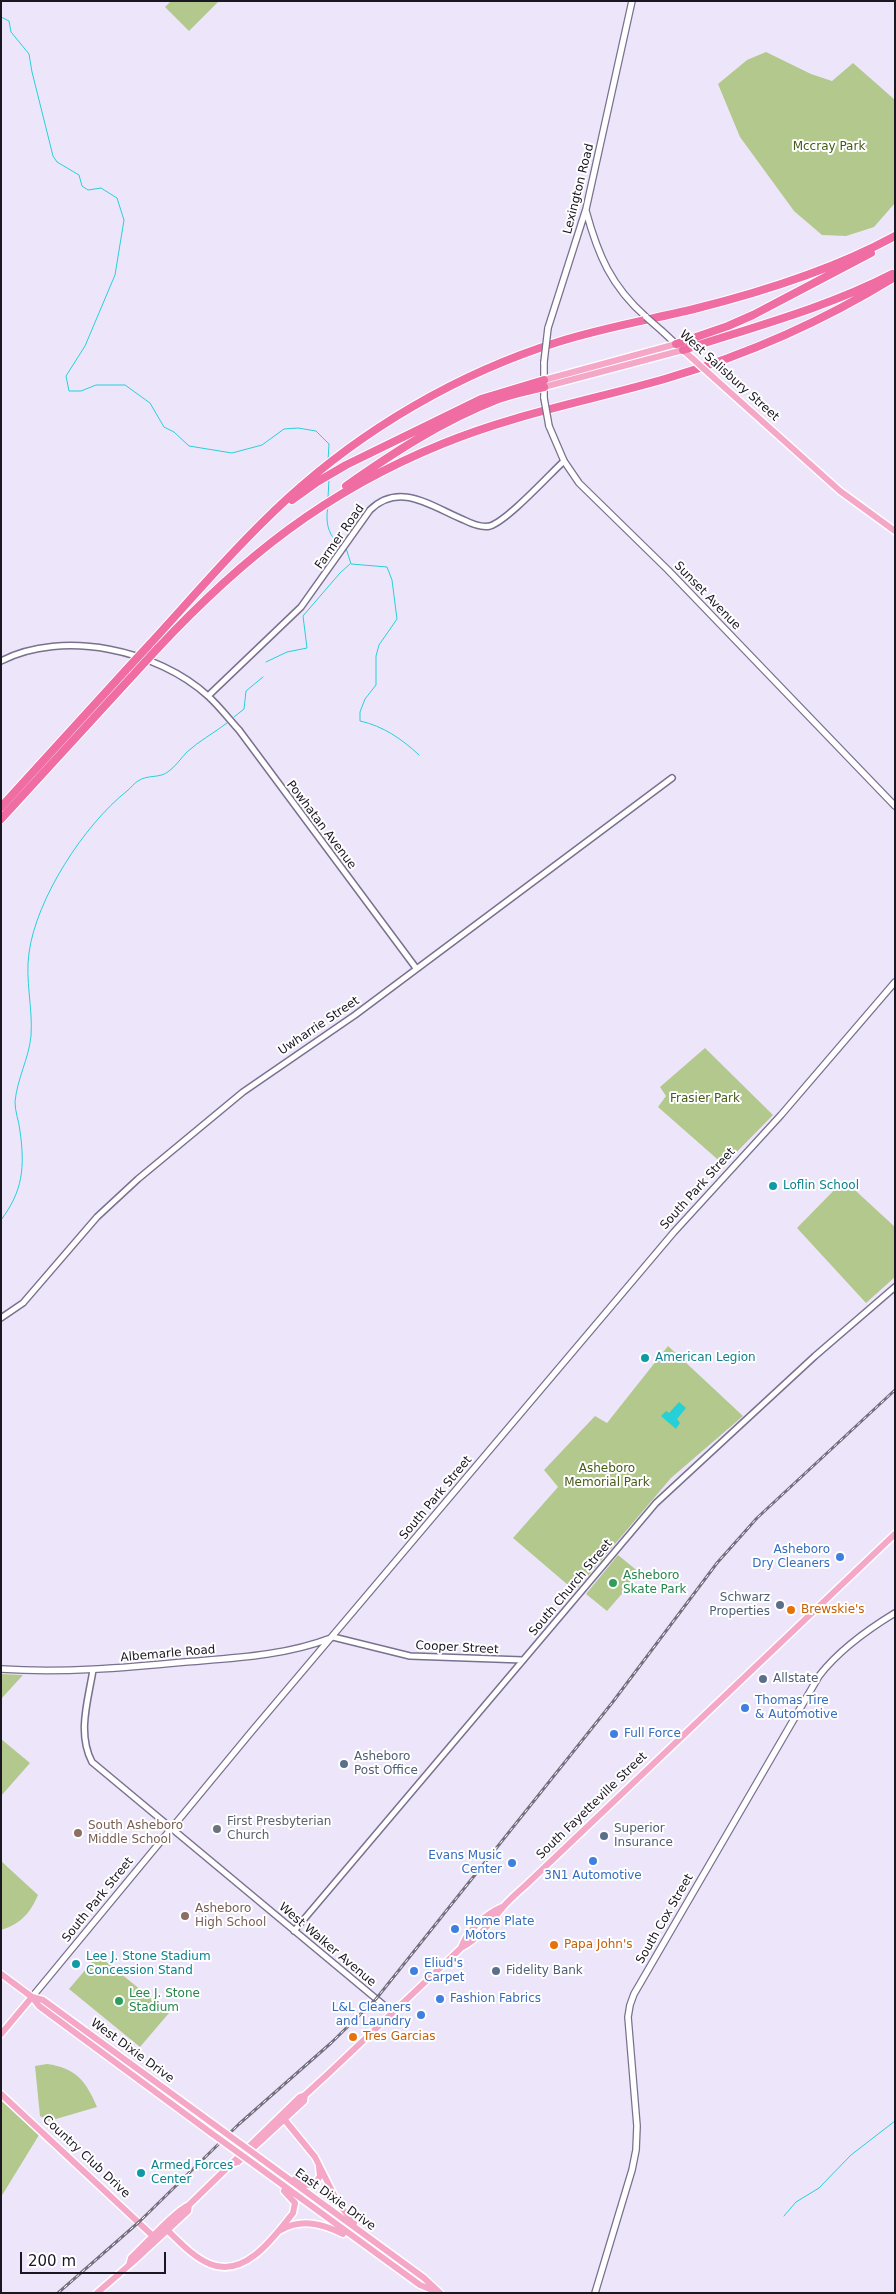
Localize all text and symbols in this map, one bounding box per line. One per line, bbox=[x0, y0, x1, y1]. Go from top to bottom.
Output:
park label: Mccray Park bbox=[793, 140, 865, 154]
street label: Lexington Road bbox=[561, 142, 597, 236]
street label: West Salisbury Street bbox=[676, 328, 782, 424]
street label: Farmer Road bbox=[312, 502, 368, 572]
street label: Sunset Avenue bbox=[671, 559, 743, 633]
street label: Powhatan Avenue bbox=[283, 778, 359, 872]
street label: Uwharrie Street bbox=[276, 994, 362, 1058]
park label: Frasier Park bbox=[670, 1092, 740, 1106]
street label: South Park Street bbox=[658, 1145, 738, 1233]
place label: Loflin School bbox=[783, 1179, 859, 1193]
marker: Loflin School bbox=[767, 1180, 779, 1192]
place label: American Legion bbox=[655, 1351, 756, 1365]
marker: American Legion bbox=[639, 1352, 651, 1364]
street label: South Park Street bbox=[397, 1453, 475, 1543]
park label: Asheboro Memorial Park bbox=[564, 1462, 650, 1490]
street label: South Church Street bbox=[526, 1537, 616, 1639]
place label: Asheboro Dry Cleaners bbox=[752, 1543, 830, 1571]
marker: Asheboro Dry Cleaners bbox=[834, 1551, 846, 1563]
place label: Asheboro Skate Park bbox=[623, 1569, 687, 1597]
marker: Asheboro Skate Park bbox=[607, 1577, 619, 1589]
place label: Schwarz Properties bbox=[709, 1591, 770, 1619]
marker: Schwarz Properties bbox=[774, 1599, 786, 1611]
place label: Brewskie's bbox=[801, 1603, 865, 1617]
marker: Brewskie's bbox=[785, 1604, 797, 1616]
street label: Cooper Street bbox=[415, 1639, 499, 1657]
street label: Albemarle Road bbox=[120, 1643, 216, 1665]
place label: Allstate bbox=[773, 1672, 818, 1686]
marker: Allstate bbox=[757, 1673, 769, 1685]
place label: Thomas Tire & Automotive bbox=[755, 1694, 838, 1722]
marker: Thomas Tire & Automotive bbox=[739, 1702, 751, 1714]
place label: Full Force bbox=[624, 1727, 681, 1741]
marker: Full Force bbox=[608, 1728, 620, 1740]
street label: South Fayetteville Street bbox=[534, 1749, 650, 1863]
place label: Asheboro Post Office bbox=[354, 1750, 418, 1778]
marker: Asheboro Post Office bbox=[338, 1758, 350, 1770]
place label: First Presbyterian Church bbox=[227, 1815, 331, 1843]
place label: South Asheboro Middle School bbox=[88, 1819, 183, 1847]
place label: Superior Insurance bbox=[614, 1822, 673, 1850]
marker: First Presbyterian Church bbox=[211, 1823, 223, 1835]
marker: South Asheboro Middle School bbox=[72, 1827, 84, 1839]
marker: Superior Insurance bbox=[598, 1830, 610, 1842]
place label: Evans Music Center bbox=[428, 1849, 502, 1877]
street label: South Park Street bbox=[59, 1855, 137, 1945]
marker: 3N1 Automotive bbox=[587, 1855, 599, 1867]
marker: Evans Music Center bbox=[506, 1857, 518, 1869]
place label: 3N1 Automotive bbox=[544, 1869, 642, 1883]
street label: South Cox Street bbox=[633, 1871, 697, 1967]
street label: West Walker Avenue bbox=[276, 1900, 378, 1990]
place label: Asheboro High School bbox=[195, 1902, 266, 1930]
marker: Asheboro High School bbox=[179, 1910, 191, 1922]
place label: Home Plate Motors bbox=[465, 1915, 534, 1943]
marker: Home Plate Motors bbox=[449, 1923, 461, 1935]
place label: Papa John's bbox=[564, 1938, 632, 1952]
marker: Papa John's bbox=[548, 1939, 560, 1951]
place label: Lee J. Stone Stadium Concession Stand bbox=[86, 1950, 211, 1978]
place label: Eliud's Carpet bbox=[424, 1957, 464, 1985]
marker: Lee J. Stone Stadium Concession Stand bbox=[70, 1958, 82, 1970]
place label: Fidelity Bank bbox=[506, 1964, 583, 1978]
marker: Eliud's Carpet bbox=[408, 1965, 420, 1977]
marker: Fidelity Bank bbox=[490, 1965, 502, 1977]
place label: Lee J. Stone Stadium bbox=[129, 1987, 200, 2015]
place label: Fashion Fabrics bbox=[450, 1992, 541, 2006]
marker: Fashion Fabrics bbox=[434, 1993, 446, 2005]
marker: Lee J. Stone Stadium bbox=[113, 1995, 125, 2007]
place label: L&L Cleaners and Laundry bbox=[332, 2001, 411, 2029]
marker: L&L Cleaners and Laundry bbox=[415, 2009, 427, 2021]
street label: West Dixie Drive bbox=[88, 2016, 176, 2086]
place label: Tres Garcias bbox=[363, 2030, 436, 2044]
marker: Tres Garcias bbox=[347, 2031, 359, 2043]
street label: Country Club Drive bbox=[39, 2113, 133, 2201]
place label: Armed Forces Center bbox=[151, 2159, 233, 2187]
street label: East Dixie Drive bbox=[292, 2166, 378, 2234]
marker: Armed Forces Center bbox=[135, 2167, 147, 2179]
scale bar bbox=[22, 2242, 169, 2274]
text: 200 m bbox=[28, 2252, 76, 2270]

